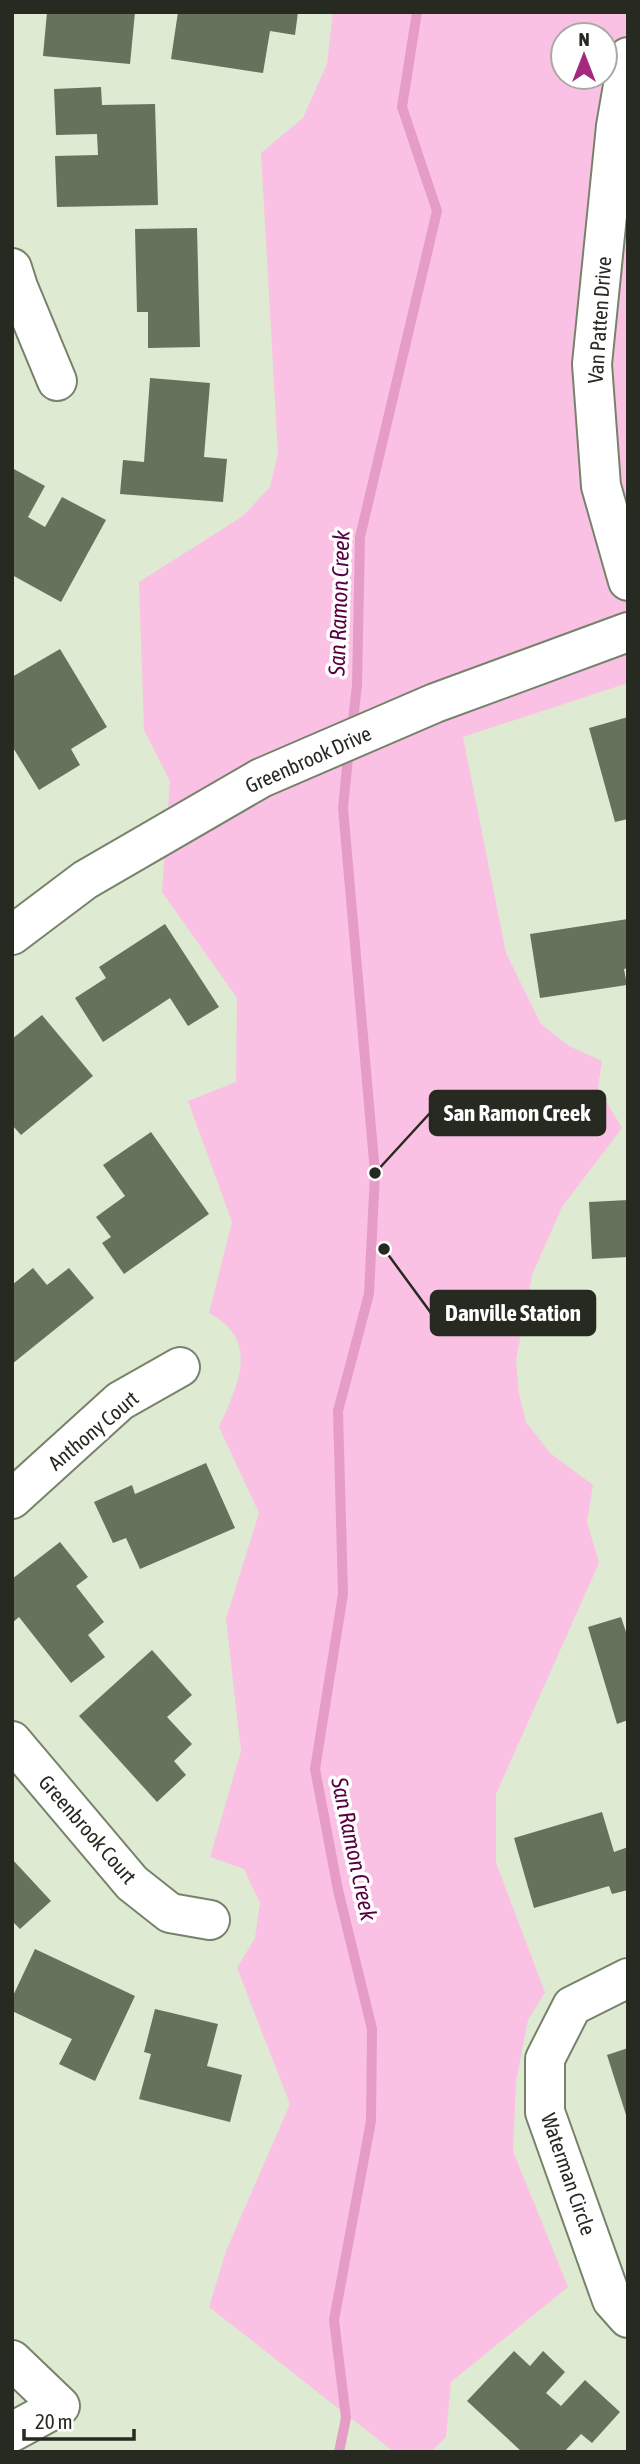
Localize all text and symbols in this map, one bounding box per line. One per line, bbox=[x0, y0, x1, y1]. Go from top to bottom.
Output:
north arrow bbox=[549, 21, 619, 91]
text: N bbox=[578, 28, 590, 50]
street label: Van Patten Drive bbox=[583, 256, 615, 384]
water label: San Ramon Creek bbox=[323, 529, 355, 677]
street label: Greenbrook Drive bbox=[241, 721, 375, 797]
callout: San Ramon Creek bbox=[430, 1091, 605, 1135]
text: San Ramon Creek bbox=[444, 1100, 591, 1126]
callout: Danville Station bbox=[431, 1291, 595, 1335]
text: Danville Station bbox=[445, 1300, 581, 1326]
street label: Anthony Court bbox=[43, 1386, 143, 1474]
street label: Greenbrook Court bbox=[34, 1770, 142, 1888]
water label: San Ramon Creek bbox=[326, 1774, 382, 1924]
street label: Waterman Circle bbox=[537, 2110, 601, 2238]
scale bar bbox=[24, 2398, 135, 2442]
text: 20 m bbox=[35, 2409, 73, 2433]

